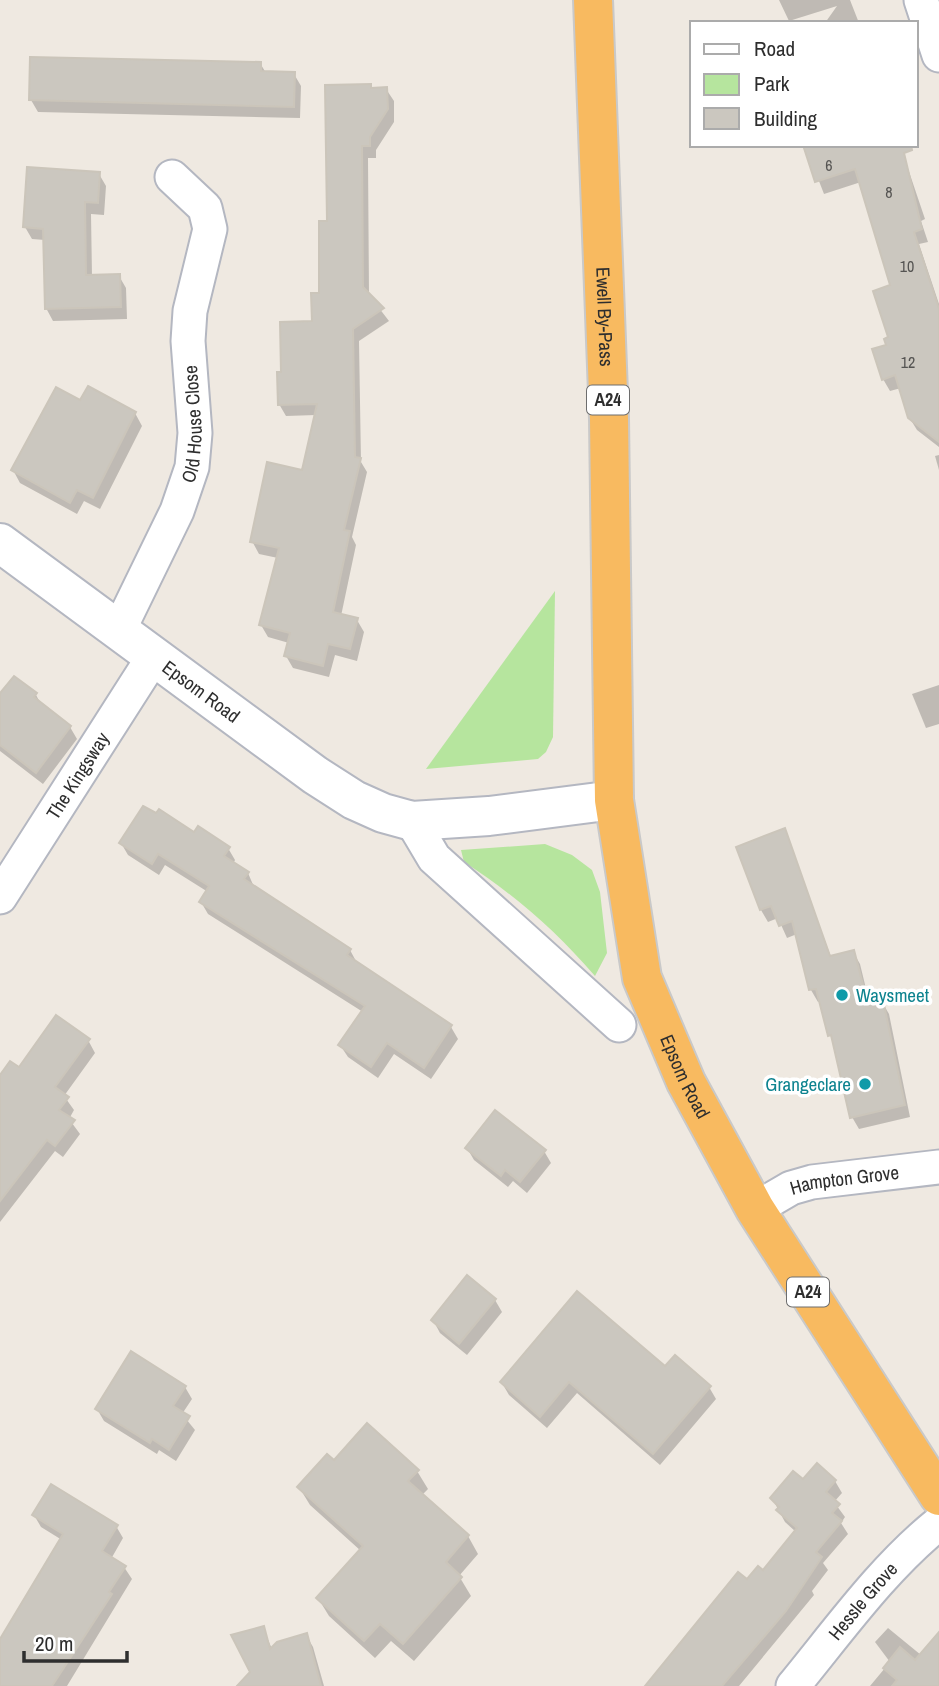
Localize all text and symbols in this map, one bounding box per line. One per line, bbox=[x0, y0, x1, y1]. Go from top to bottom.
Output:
legend bbox=[690, 21, 918, 147]
text: Road bbox=[754, 34, 795, 63]
text: Park bbox=[754, 69, 790, 98]
text: Building bbox=[754, 104, 818, 133]
house number: 6 bbox=[825, 154, 833, 176]
house number: 8 bbox=[885, 181, 893, 203]
house number: 10 bbox=[900, 255, 914, 277]
street label: Ewell By-Pass bbox=[590, 266, 620, 367]
house number: 12 bbox=[901, 351, 915, 373]
street label: Old House Close bbox=[175, 364, 208, 486]
road number: A24 bbox=[587, 386, 629, 414]
street label: Epsom Road bbox=[157, 654, 245, 728]
street label: The Kingsway bbox=[40, 727, 115, 824]
place label: Waysmeet bbox=[856, 982, 930, 1008]
marker: Waysmeet bbox=[834, 987, 850, 1003]
street label: Epsom Road bbox=[654, 1030, 716, 1123]
place label: Grangeclare bbox=[765, 1071, 851, 1097]
marker: Grangeclare bbox=[857, 1076, 873, 1092]
street label: Hampton Grove bbox=[787, 1159, 900, 1201]
road number: A24 bbox=[787, 1278, 829, 1307]
street label: Hessle Grove bbox=[822, 1556, 903, 1645]
scale bar bbox=[24, 1620, 128, 1664]
text: 20 m bbox=[35, 1629, 73, 1658]

